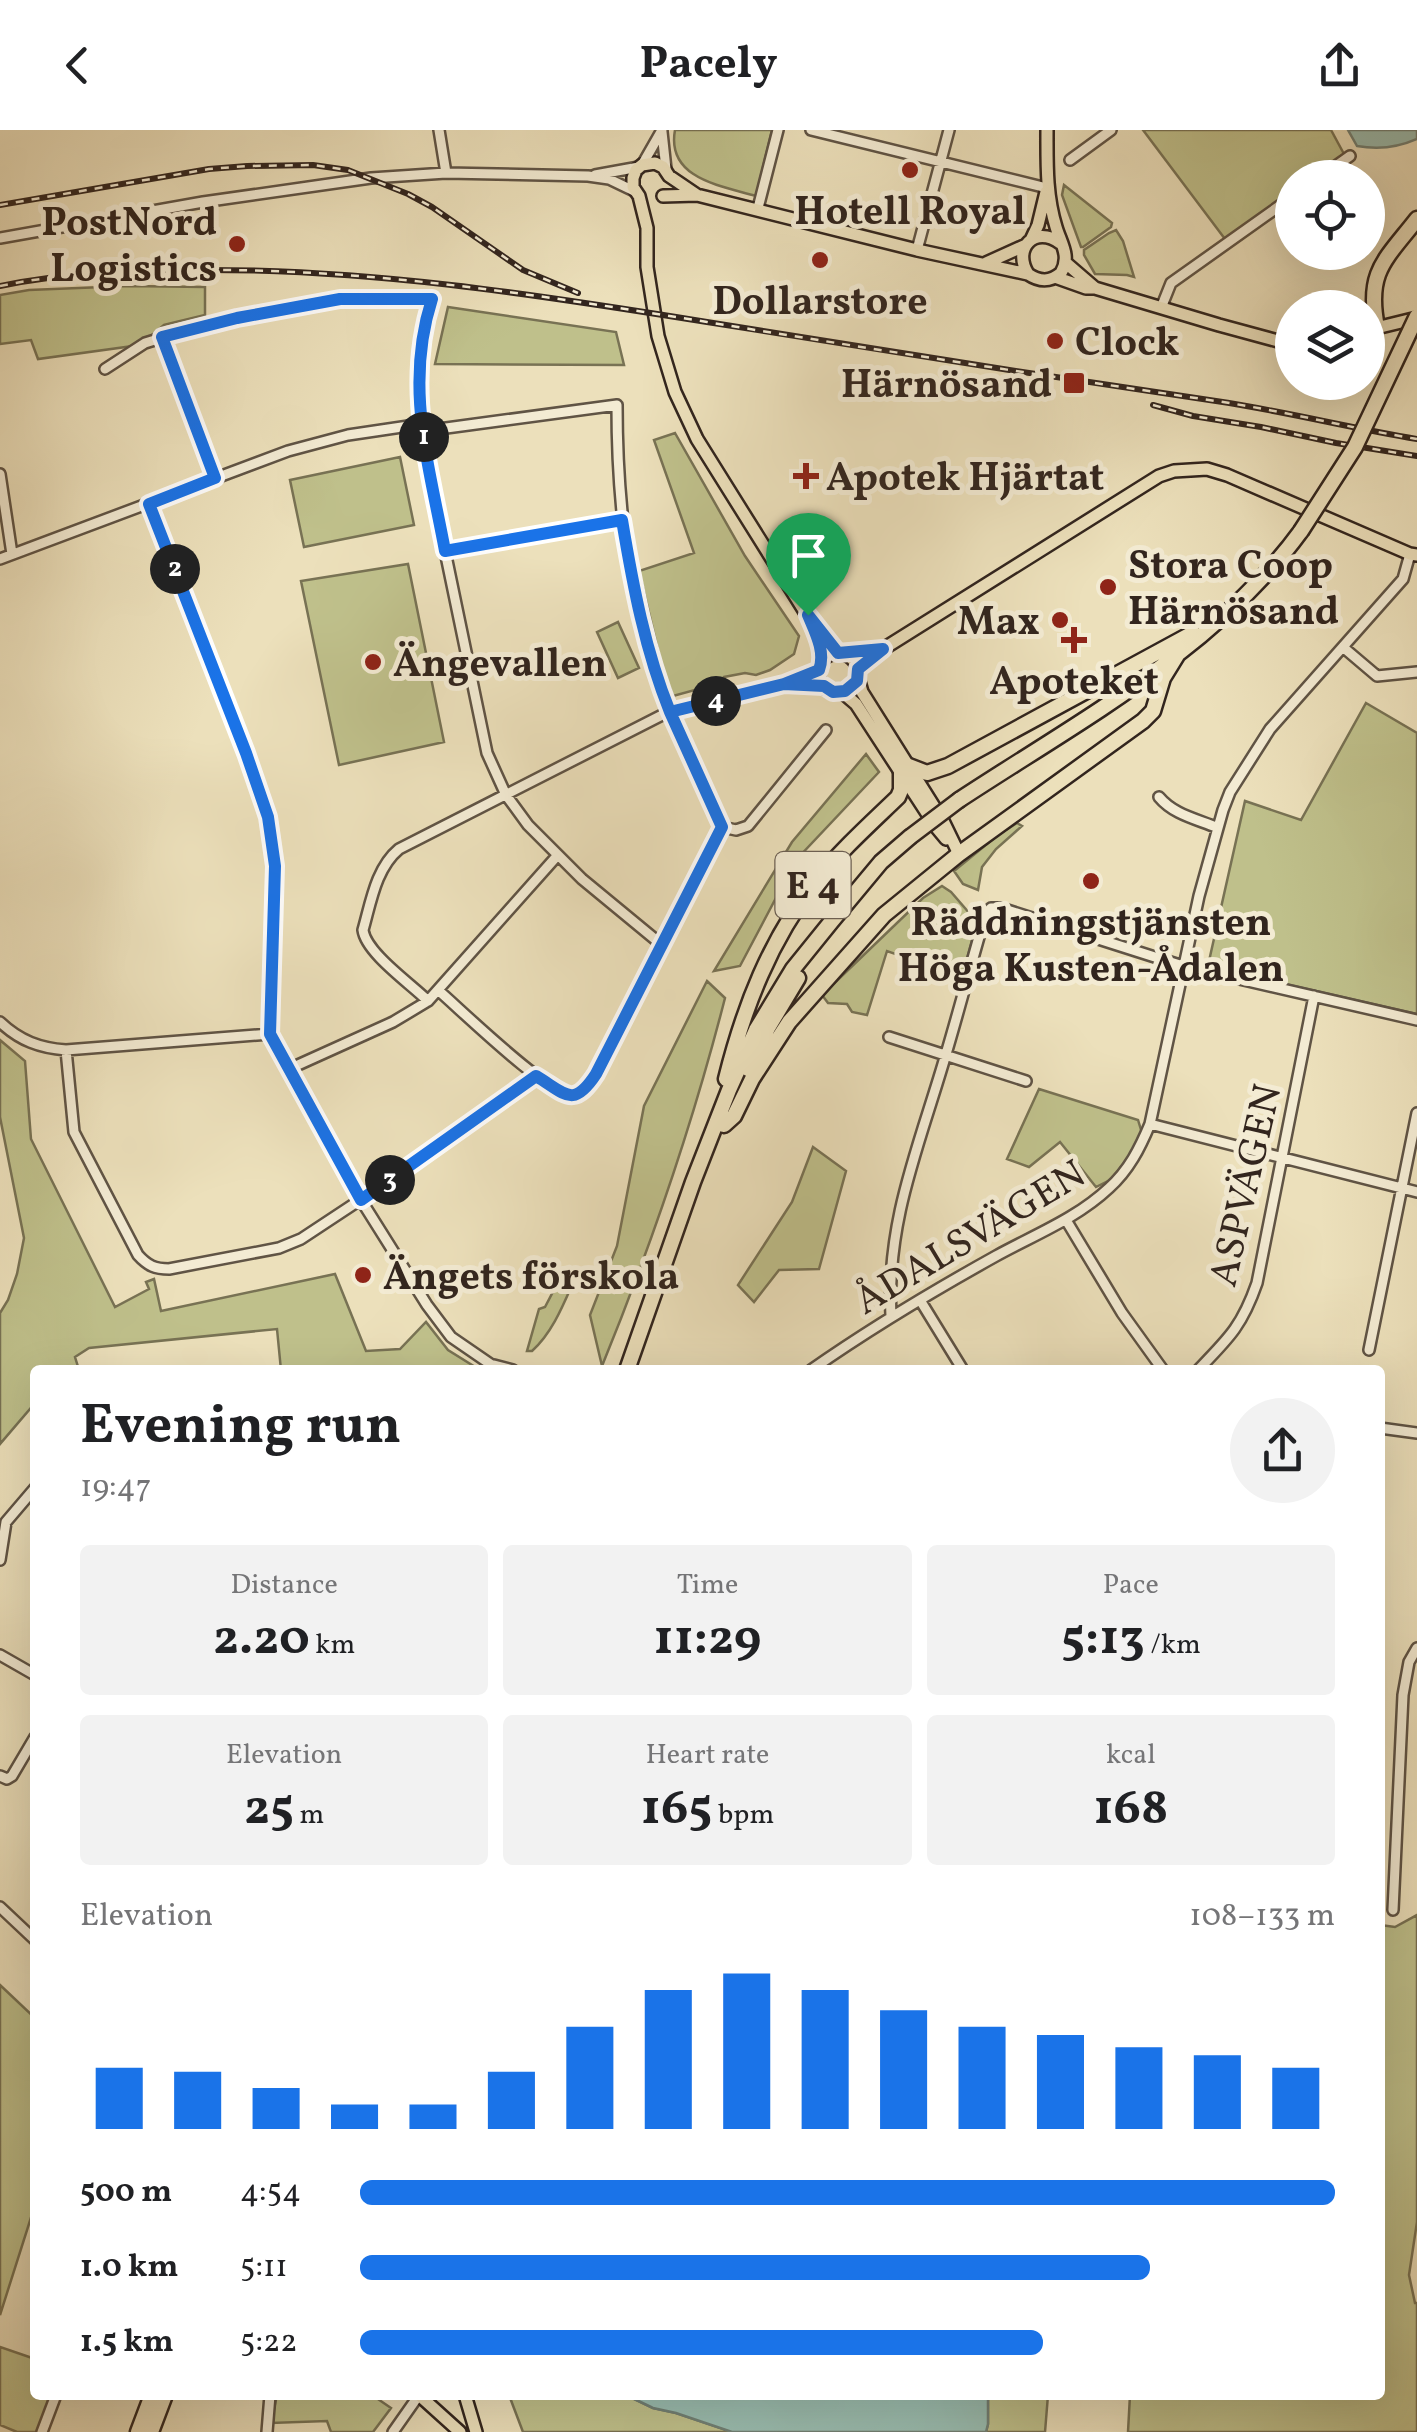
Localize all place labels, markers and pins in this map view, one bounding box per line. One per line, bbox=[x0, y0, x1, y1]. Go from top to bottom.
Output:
marker: Hotell Royal bbox=[899, 159, 921, 181]
place label: Hotell Royal bbox=[794, 186, 1026, 242]
place label: PostNord Logistics bbox=[41, 197, 217, 299]
marker: PostNord Logistics bbox=[226, 233, 248, 255]
marker: Dollarstore bbox=[809, 249, 831, 271]
place label: Dollarstore bbox=[712, 276, 928, 332]
place label: Clock bbox=[1075, 317, 1180, 373]
marker: Clock bbox=[1044, 330, 1066, 352]
place label: Härnösand bbox=[841, 359, 1052, 415]
marker: Härnösand bbox=[1061, 370, 1087, 396]
pin: 1 bbox=[399, 412, 449, 462]
place label: Apotek Hjärtat bbox=[826, 452, 1104, 508]
marker: Apotek Hjärtat bbox=[795, 465, 817, 487]
pin bbox=[766, 513, 851, 616]
place label: Stora Coop Härnösand bbox=[1128, 540, 1339, 642]
pin: 2 bbox=[150, 544, 200, 594]
marker: Stora Coop Härnösand bbox=[1097, 576, 1119, 598]
place label: Max bbox=[957, 596, 1040, 652]
marker: Max bbox=[1049, 609, 1071, 631]
marker: Apoteket bbox=[1063, 629, 1085, 651]
place label: Ängevallen bbox=[393, 638, 607, 694]
marker: Ängevallen bbox=[362, 651, 384, 673]
place label: Apoteket bbox=[989, 656, 1159, 712]
pin: 4 bbox=[691, 676, 741, 726]
marker: Räddningstjänsten Höga Kusten-Ådalen bbox=[1080, 870, 1102, 892]
place label: Räddningstjänsten Höga Kusten-Ådalen bbox=[898, 897, 1284, 999]
pin: 3 bbox=[365, 1155, 415, 1205]
place label: Ängets förskola bbox=[383, 1251, 679, 1307]
marker: Ängets förskola bbox=[352, 1264, 374, 1286]

